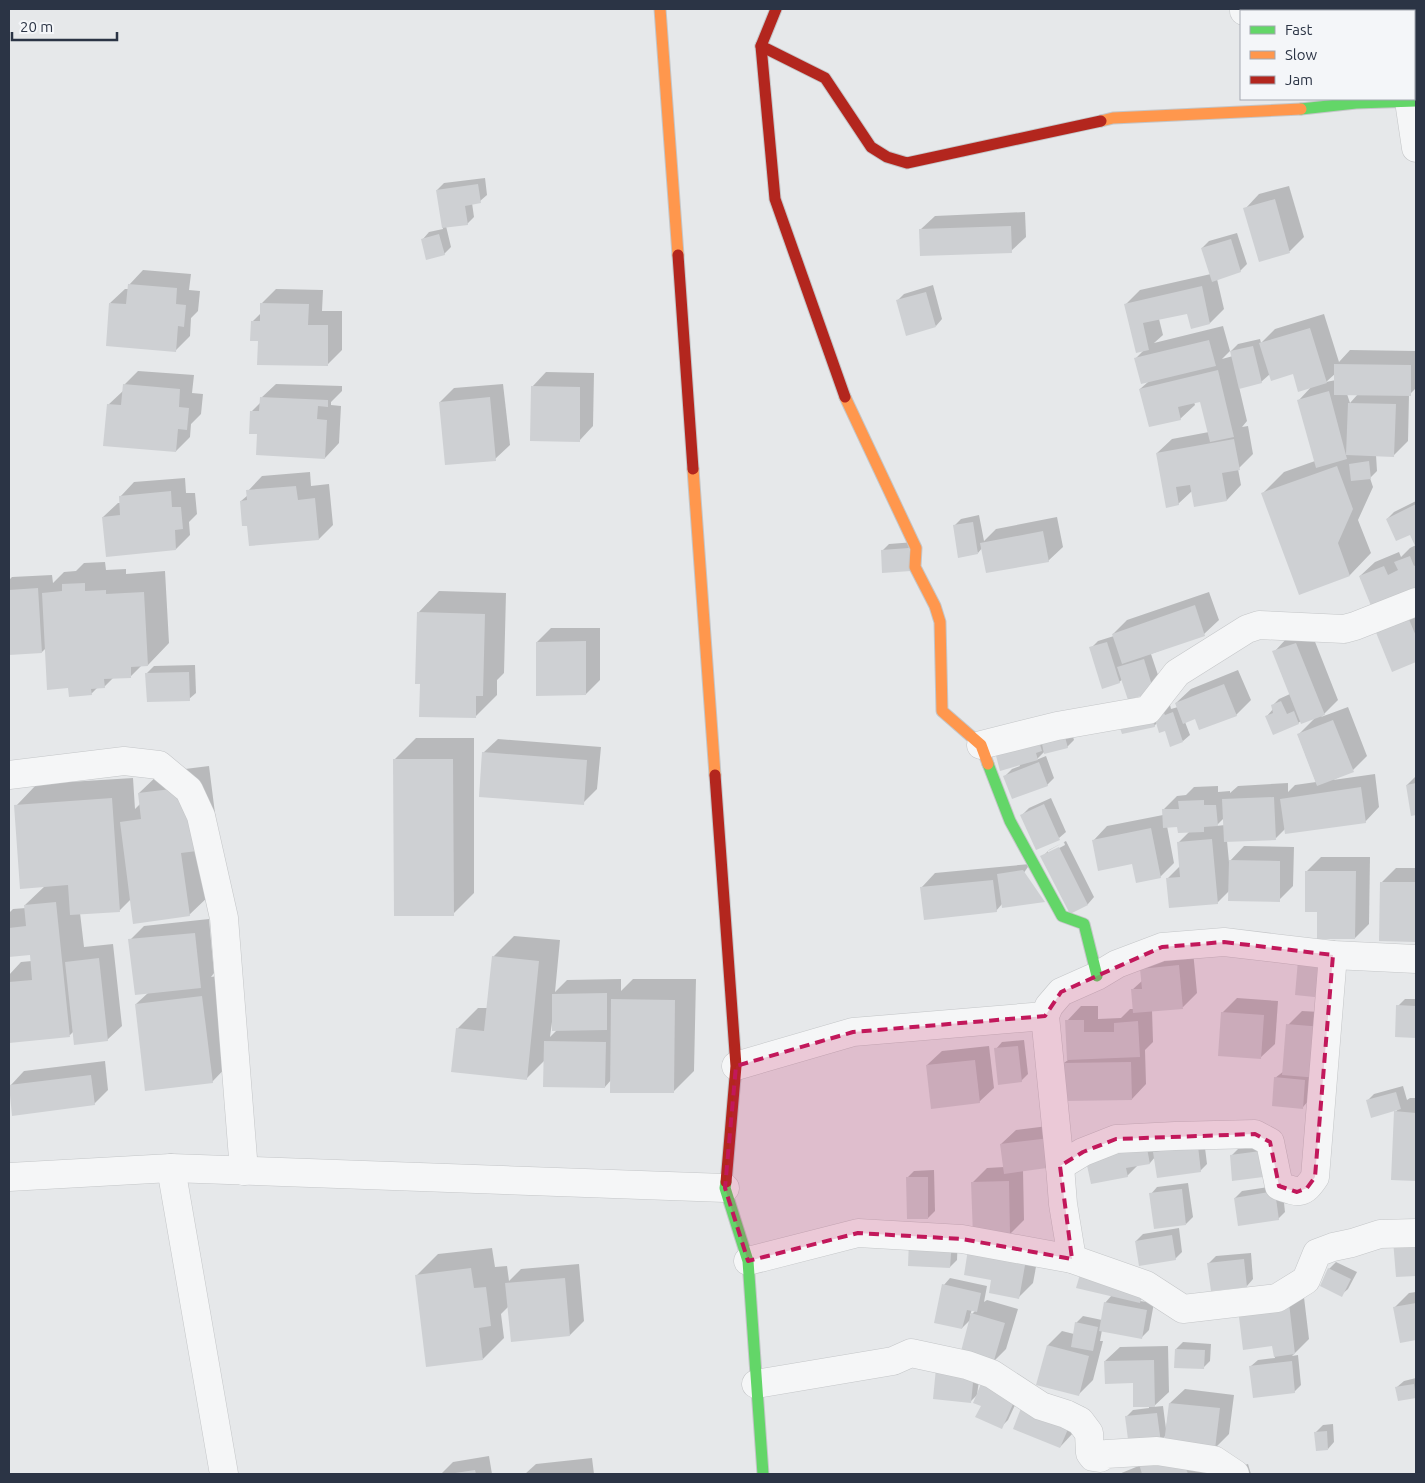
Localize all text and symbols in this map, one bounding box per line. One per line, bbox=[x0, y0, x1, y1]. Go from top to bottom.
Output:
scale bar bbox=[12, 10, 118, 42]
legend bbox=[1240, 10, 1415, 100]
text: 20 m bbox=[20, 18, 53, 35]
text: Fast bbox=[1285, 21, 1313, 38]
text: Slow bbox=[1285, 46, 1318, 63]
text: Jam bbox=[1285, 71, 1313, 88]

